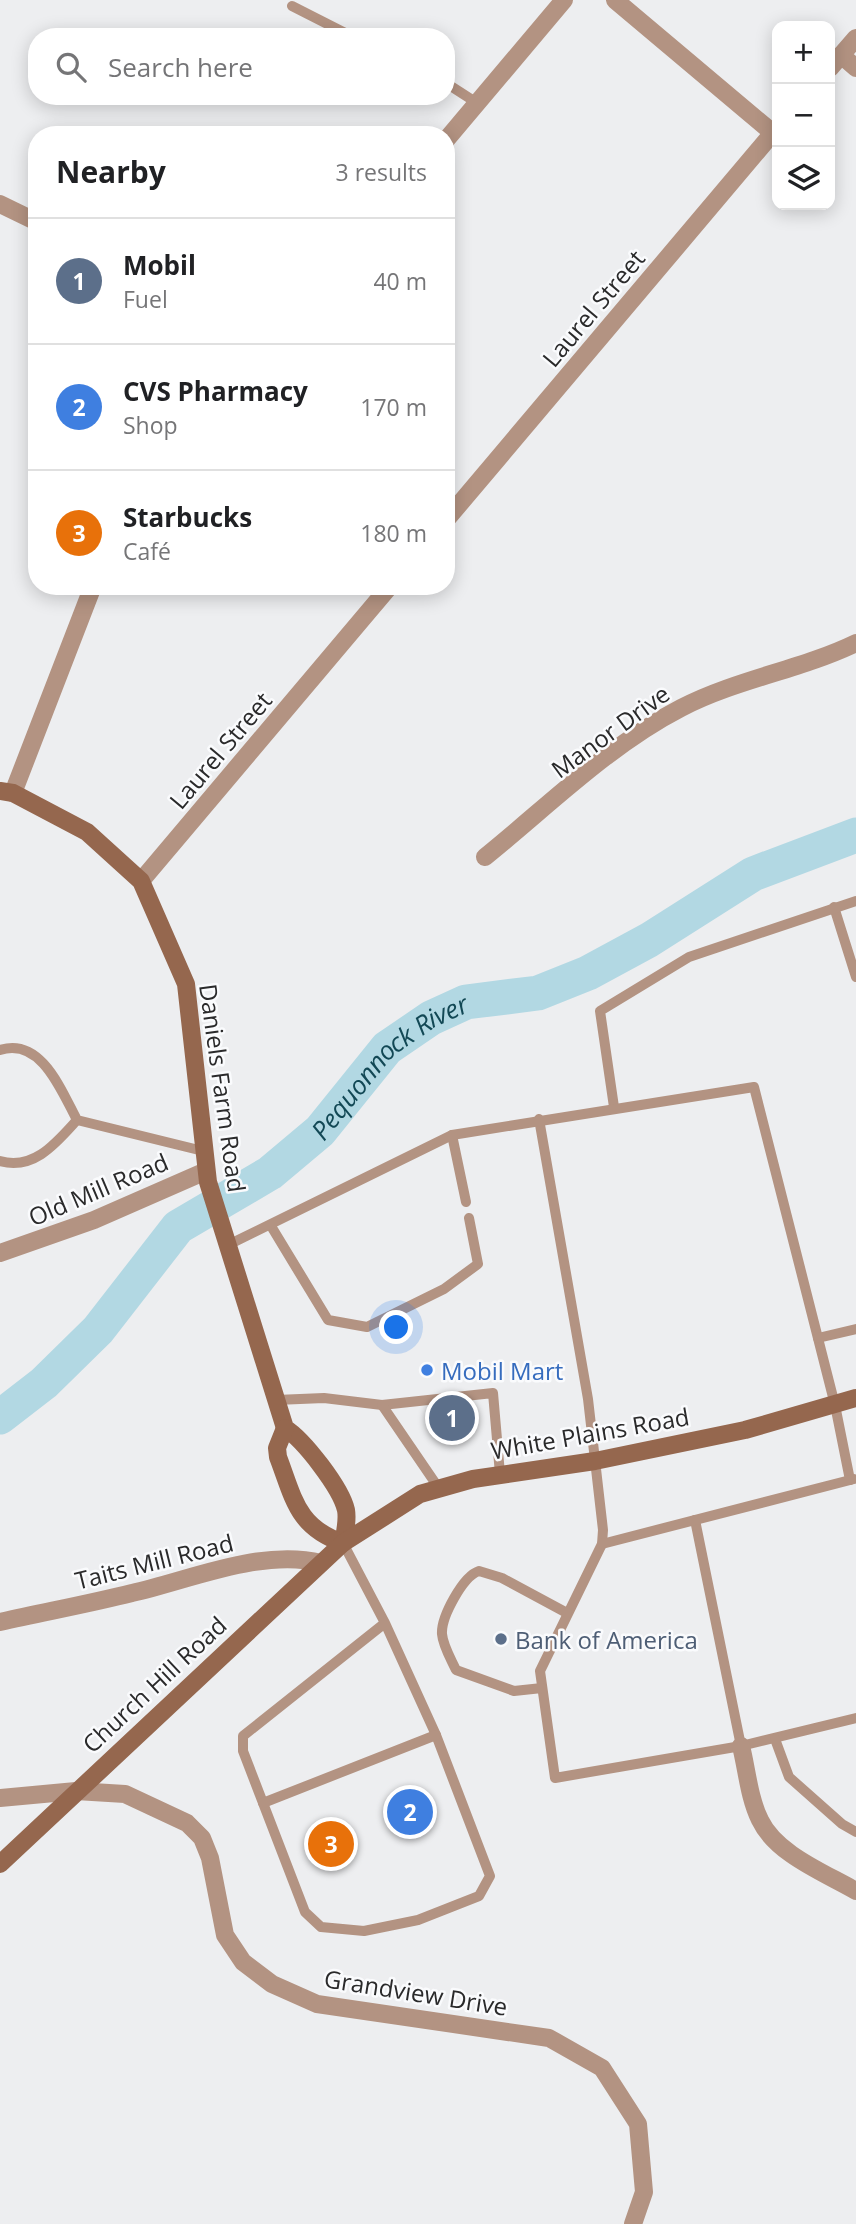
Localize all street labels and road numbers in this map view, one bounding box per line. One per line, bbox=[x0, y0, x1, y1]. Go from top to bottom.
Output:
street label: Laurel Street bbox=[534, 243, 652, 373]
street label: Manor Drive bbox=[544, 677, 676, 785]
street label: Laurel Street bbox=[161, 685, 279, 815]
street label: Daniels Farm Road bbox=[192, 982, 254, 1194]
street label: Old Mill Road bbox=[23, 1145, 173, 1233]
street label: White Plains Road bbox=[488, 1399, 692, 1467]
street label: Taits Mill Road bbox=[71, 1525, 237, 1597]
street label: Church Hill Road bbox=[75, 1608, 233, 1760]
street label: Grandview Drive bbox=[322, 1961, 510, 2023]

